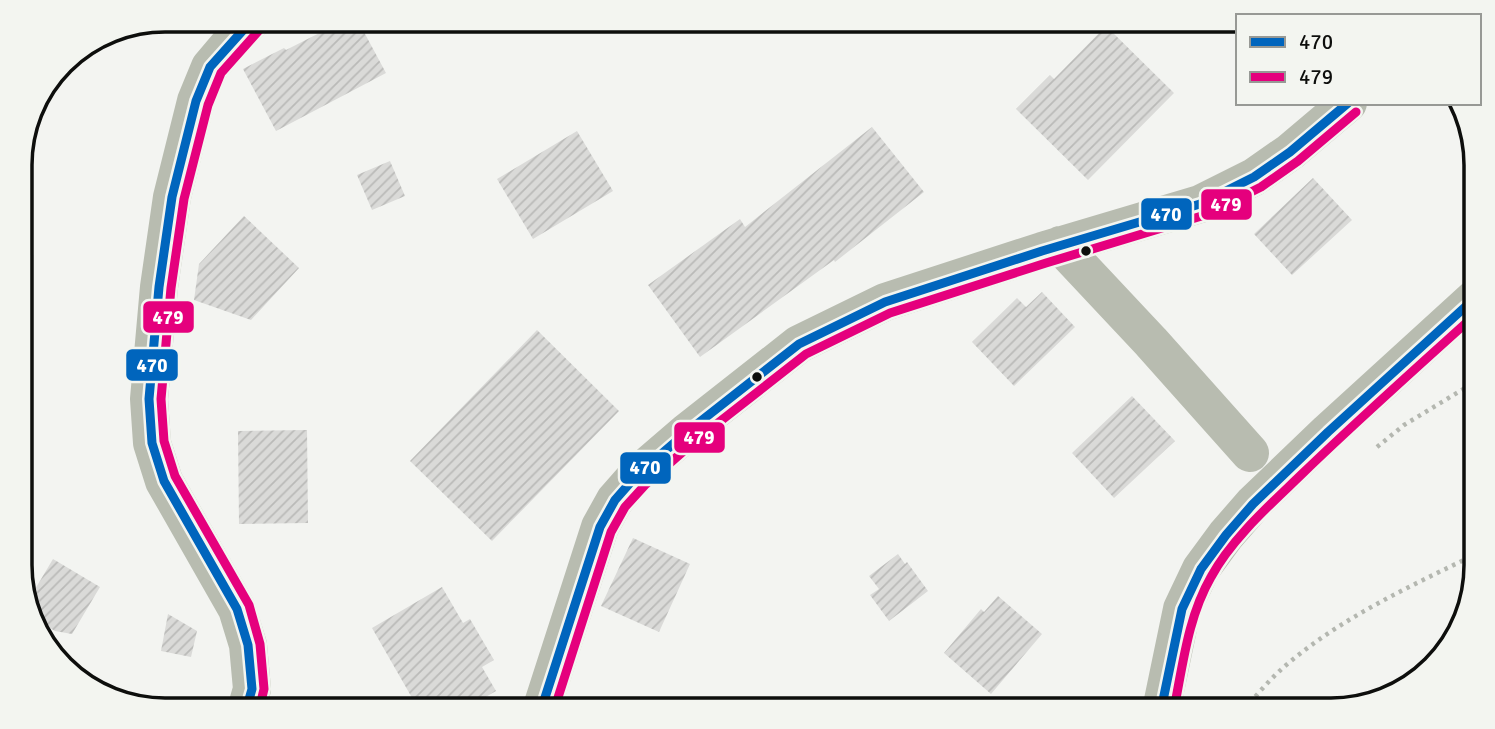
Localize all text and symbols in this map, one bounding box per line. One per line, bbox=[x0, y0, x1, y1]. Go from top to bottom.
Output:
legend bbox=[1236, 14, 1481, 105]
text: 470 bbox=[1299, 29, 1333, 55]
text: 479 bbox=[1299, 64, 1333, 90]
line badge: 479 bbox=[1200, 188, 1253, 221]
text: 479 bbox=[1211, 193, 1241, 217]
line badge: 470 bbox=[1140, 197, 1193, 231]
text: 470 bbox=[1151, 203, 1181, 227]
unlabelled marker bbox=[1079, 244, 1093, 258]
line badge: 479 bbox=[142, 300, 195, 334]
text: 479 bbox=[153, 306, 183, 330]
line badge: 470 bbox=[125, 348, 179, 382]
text: 470 bbox=[137, 354, 167, 378]
unlabelled marker bbox=[750, 370, 764, 384]
line badge: 479 bbox=[673, 421, 726, 454]
text: 479 bbox=[684, 426, 714, 450]
line badge: 470 bbox=[619, 451, 672, 485]
text: 470 bbox=[630, 456, 660, 480]

